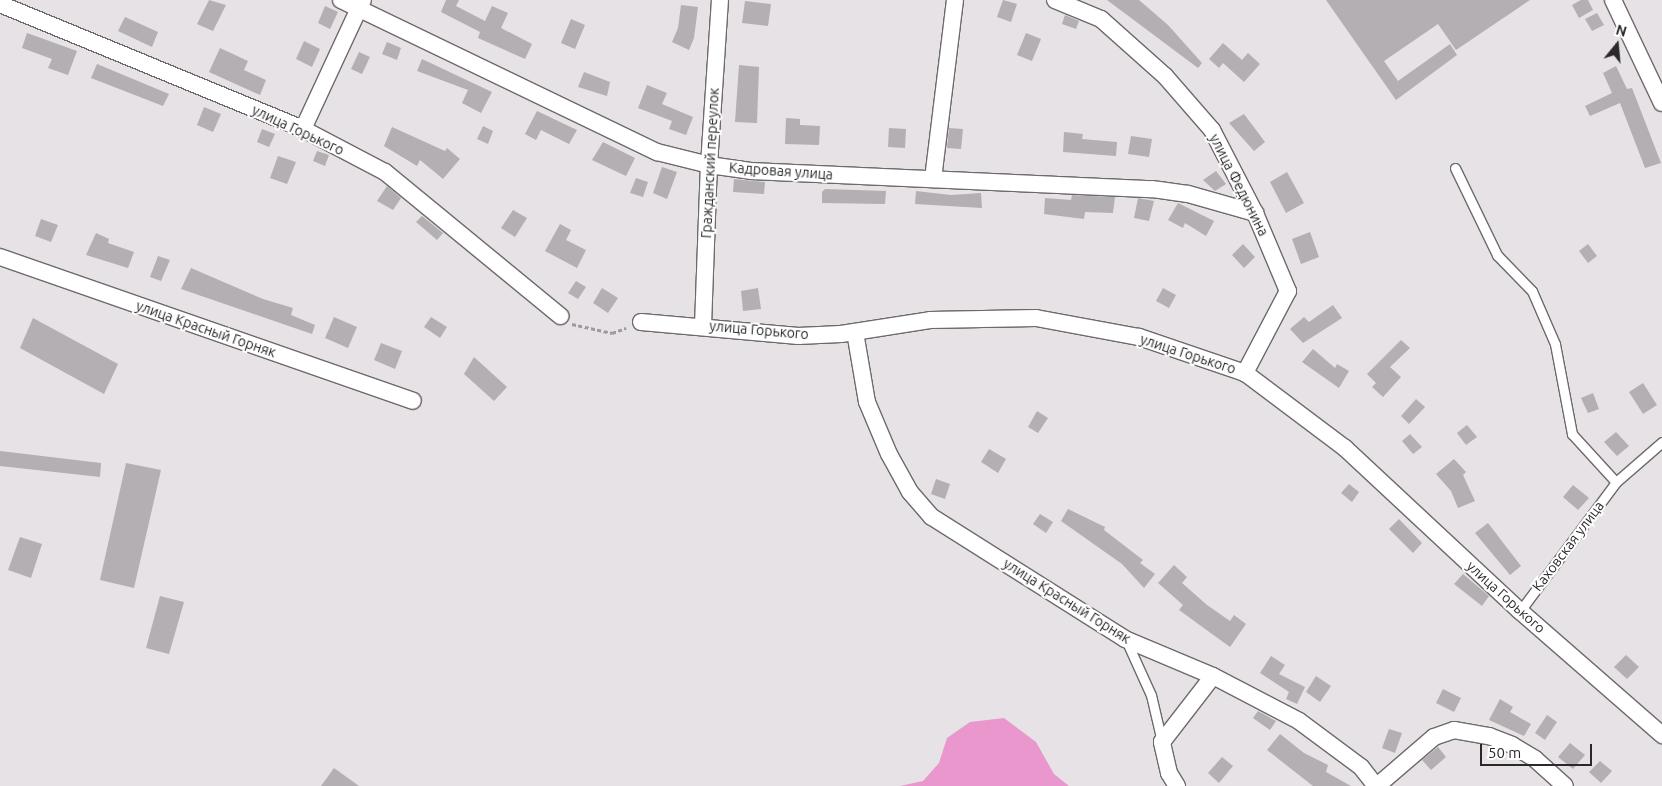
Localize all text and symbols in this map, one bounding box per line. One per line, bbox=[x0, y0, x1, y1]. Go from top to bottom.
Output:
north arrow bbox=[1592, 20, 1642, 70]
text: N bbox=[1614, 21, 1629, 40]
street label: Гражданский переулок bbox=[698, 87, 722, 239]
street label: улица Горького bbox=[249, 101, 347, 159]
street label: улица Федюнина bbox=[1206, 131, 1272, 239]
street label: Кадровая улица bbox=[728, 159, 834, 183]
street label: улица Красный Горняк bbox=[134, 297, 278, 361]
street label: улица Горького bbox=[709, 317, 809, 343]
street label: улица Горького bbox=[1138, 331, 1238, 377]
street label: Каховская улица bbox=[1529, 498, 1607, 594]
street label: улица Красный Горняк bbox=[1000, 555, 1134, 647]
street label: улица Горького bbox=[1463, 557, 1549, 637]
scale bar bbox=[1482, 734, 1594, 766]
text: 50 m bbox=[1488, 744, 1521, 761]

